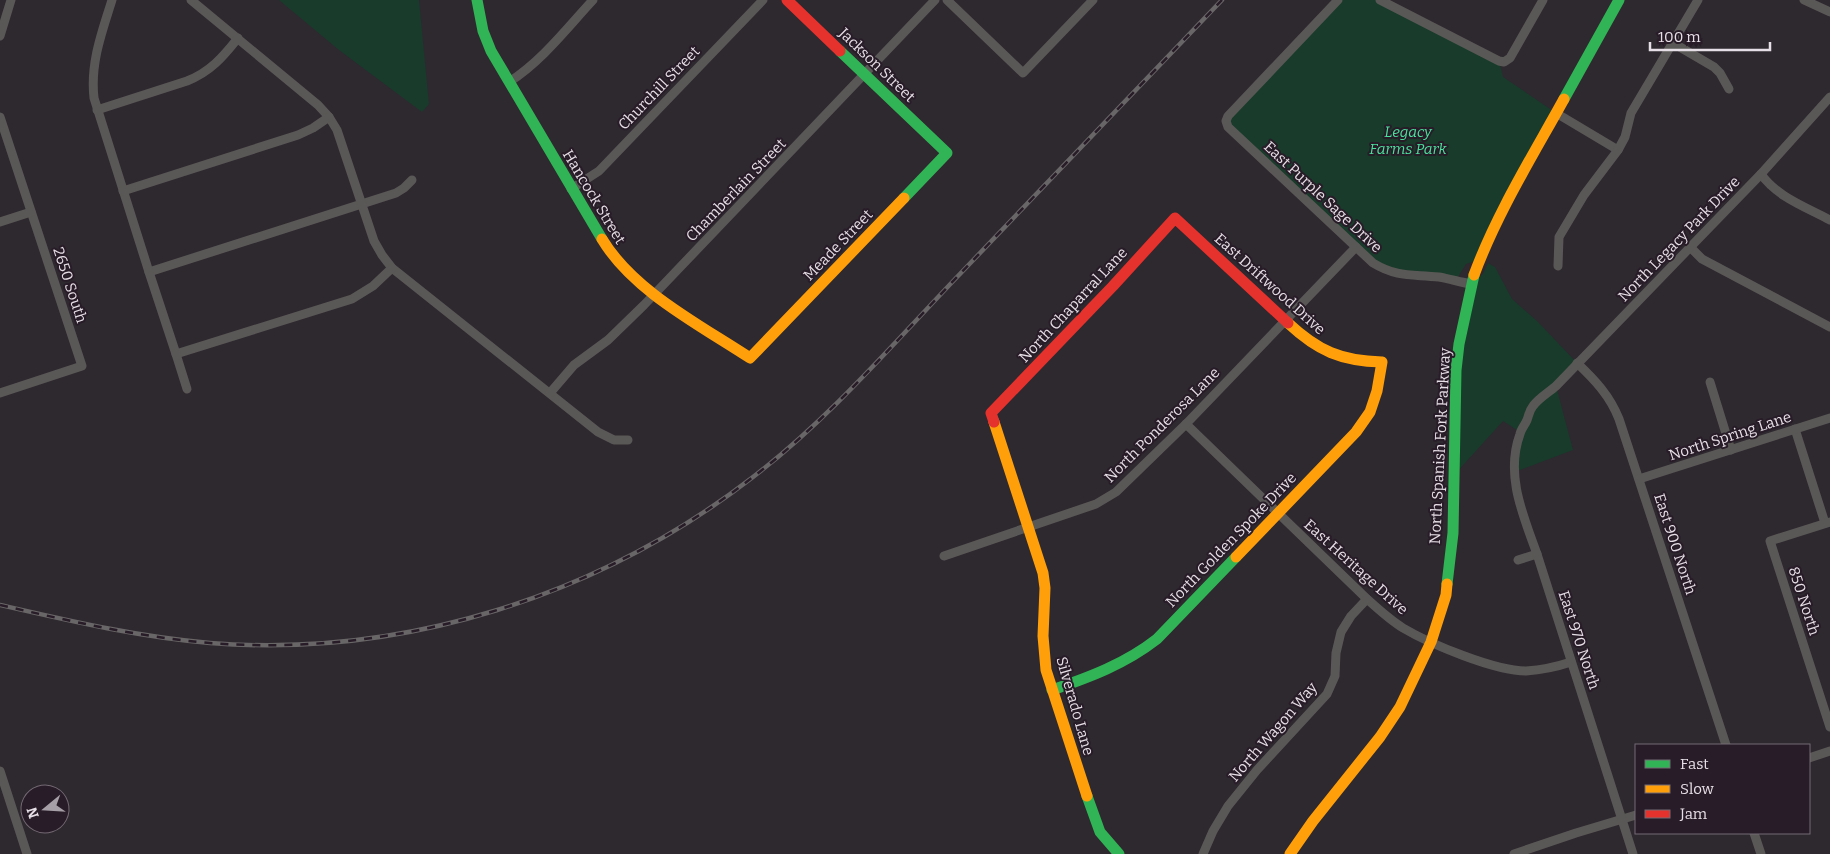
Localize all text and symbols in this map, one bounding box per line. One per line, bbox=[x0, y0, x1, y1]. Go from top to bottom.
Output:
scale bar bbox=[1650, 20, 1770, 52]
street label: Jackson Street bbox=[834, 23, 919, 106]
text: 100 m bbox=[1658, 28, 1701, 46]
street label: Churchill Street bbox=[615, 42, 704, 134]
park label: Legacy Farms Park bbox=[1369, 123, 1448, 158]
street label: Chamberlain Street bbox=[682, 134, 790, 245]
street label: East Purple Sage Drive bbox=[1260, 138, 1386, 256]
street label: Hancock Street bbox=[559, 147, 629, 248]
street label: North Legacy Park Drive bbox=[1614, 173, 1744, 305]
street label: Meade Street bbox=[800, 205, 877, 284]
street label: East Driftwood Drive bbox=[1211, 230, 1329, 338]
street label: North Chaparral Lane bbox=[1015, 244, 1131, 366]
street label: 2650 South bbox=[49, 245, 91, 326]
street label: North Spanish Fork Parkway bbox=[1426, 347, 1454, 545]
street label: North Ponderosa Lane bbox=[1101, 364, 1223, 486]
street label: North Spring Lane bbox=[1666, 408, 1794, 464]
street label: North Golden Spoke Drive bbox=[1162, 469, 1300, 611]
street label: East 900 North bbox=[1650, 491, 1700, 598]
street label: East Heritage Drive bbox=[1300, 516, 1412, 618]
street label: 850 North bbox=[1784, 564, 1824, 638]
street label: East 970 North bbox=[1555, 588, 1604, 692]
street label: Silverado Lane bbox=[1052, 655, 1098, 757]
street label: North Wagon Way bbox=[1225, 679, 1321, 785]
legend bbox=[1635, 744, 1810, 834]
text: Fast bbox=[1680, 755, 1709, 773]
text: Slow bbox=[1680, 780, 1715, 798]
north arrow bbox=[20, 784, 70, 834]
text: N bbox=[23, 805, 43, 821]
text: Jam bbox=[1679, 805, 1708, 823]

